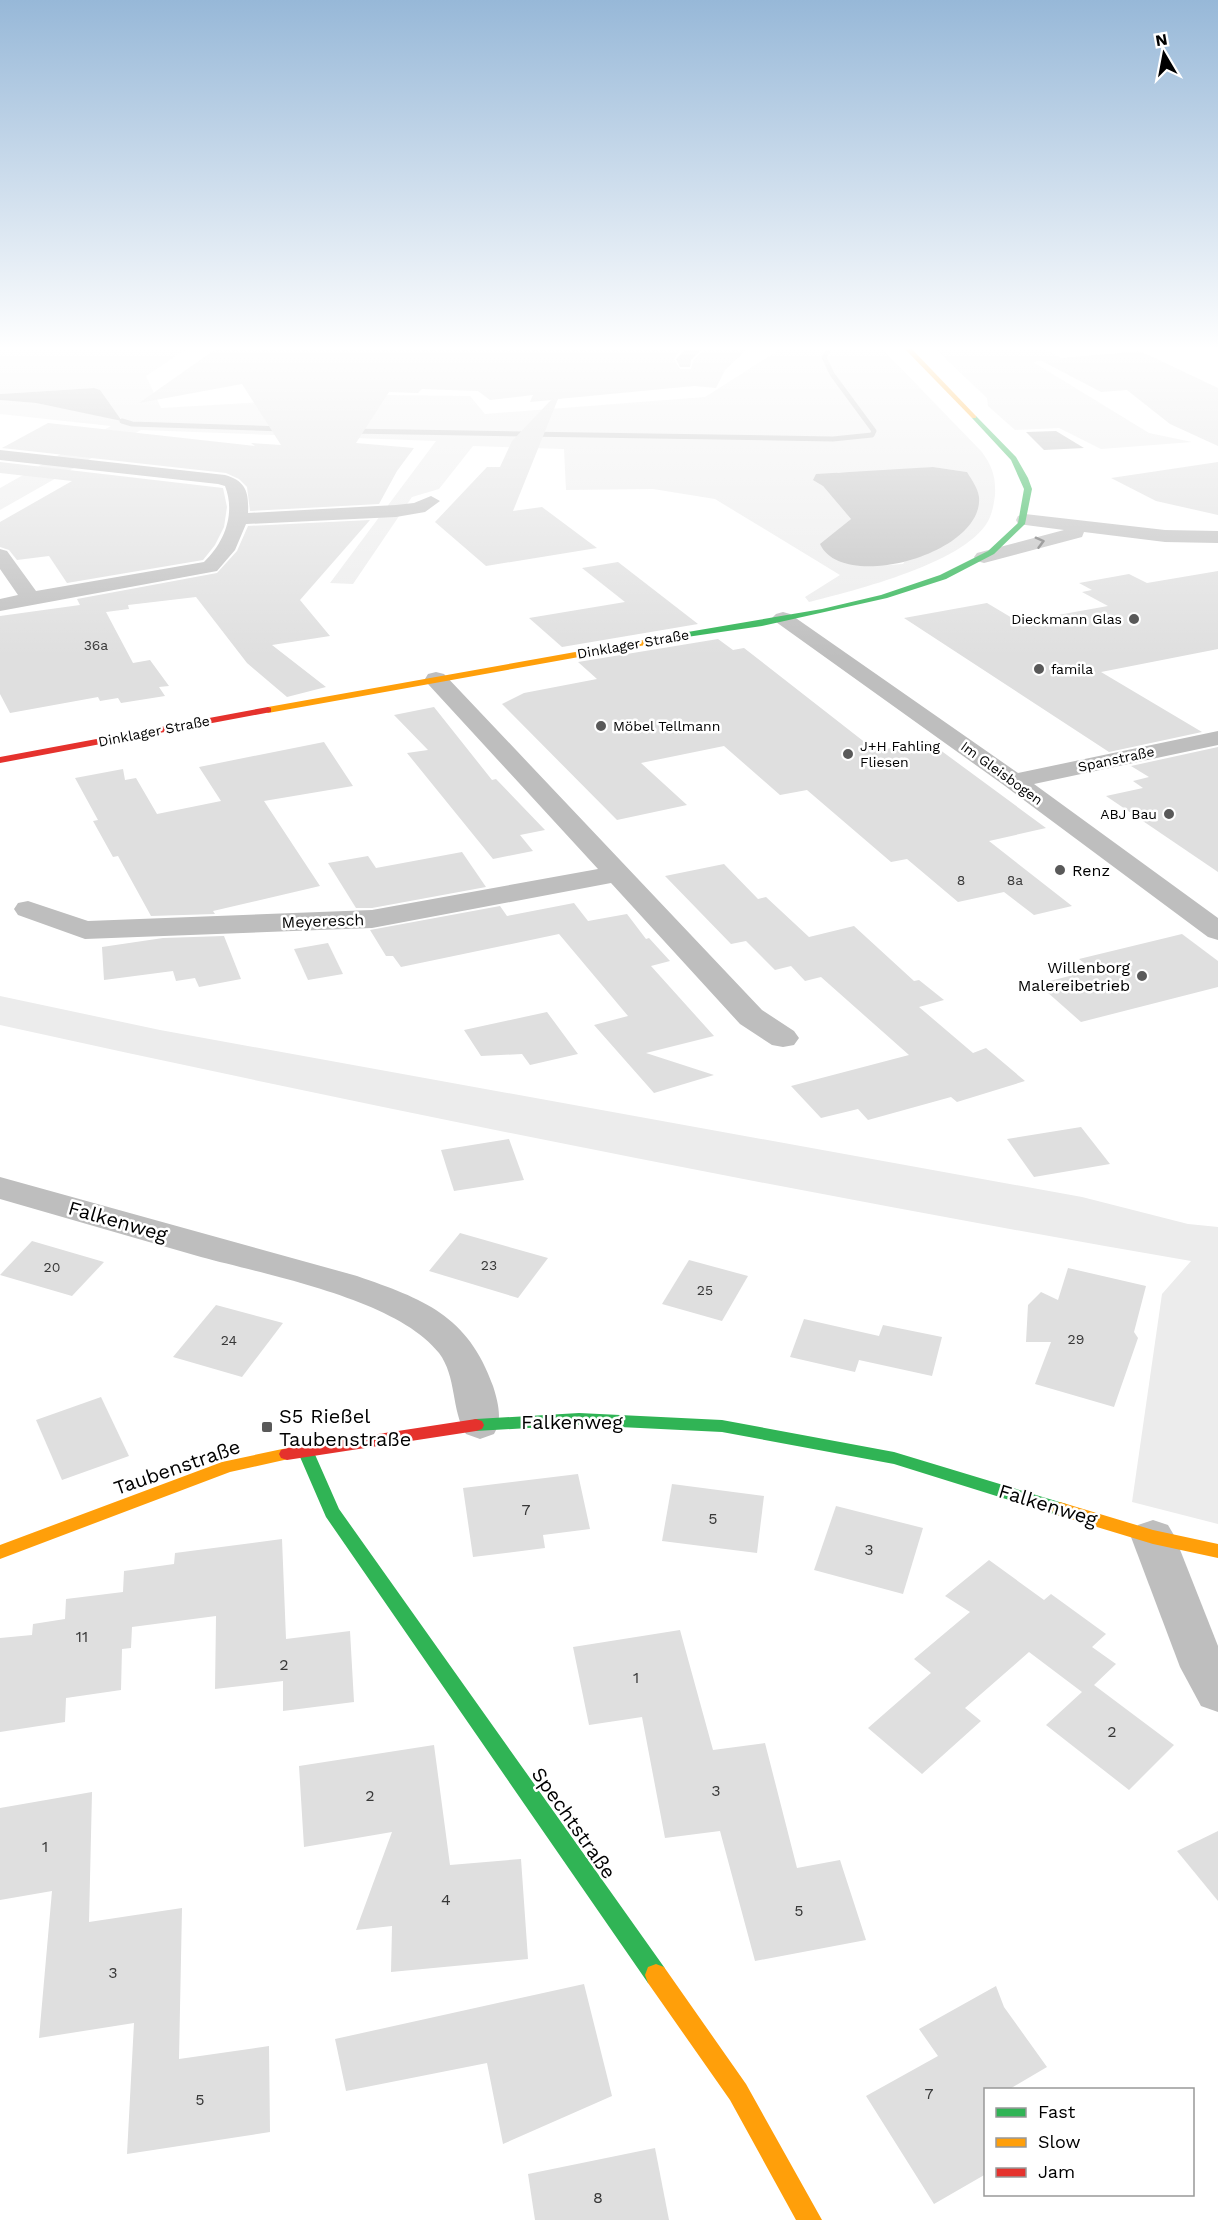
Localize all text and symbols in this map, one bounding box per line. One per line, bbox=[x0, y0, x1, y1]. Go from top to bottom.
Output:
north arrow bbox=[1134, 24, 1194, 84]
text: N bbox=[1154, 29, 1169, 50]
one-way arrow bbox=[1035, 536, 1045, 549]
place label: Dieckmann Glas bbox=[1011, 611, 1122, 627]
marker: Dieckmann Glas bbox=[1127, 612, 1141, 626]
street label: Dinklager Straße bbox=[576, 626, 690, 662]
house number: 36a bbox=[84, 637, 108, 653]
place label: famila bbox=[1051, 661, 1093, 677]
marker: famila bbox=[1032, 662, 1046, 676]
street label: Dinklager Straße bbox=[97, 712, 211, 750]
place label: Möbel Tellmann bbox=[613, 718, 720, 734]
marker: Möbel Tellmann bbox=[594, 719, 608, 733]
place label: J+H Fahling Fliesen bbox=[860, 738, 941, 770]
street label: Im Gleisbogen bbox=[958, 738, 1046, 808]
street label: Spanstraße bbox=[1076, 743, 1156, 775]
marker: J+H Fahling Fliesen bbox=[841, 747, 855, 761]
place label: ABJ Bau bbox=[1100, 806, 1157, 822]
marker: ABJ Bau bbox=[1162, 807, 1176, 821]
place label: Renz bbox=[1072, 861, 1110, 880]
marker: Renz bbox=[1053, 863, 1067, 877]
house number: 8 bbox=[957, 872, 965, 888]
house number: 8a bbox=[1007, 872, 1023, 888]
street label: Meyeresch bbox=[281, 910, 365, 932]
place label: Willenborg Malereibetrieb bbox=[1018, 958, 1130, 995]
marker: Willenborg Malereibetrieb bbox=[1135, 969, 1149, 983]
street label: Falkenweg bbox=[66, 1195, 171, 1247]
house number: 23 bbox=[481, 1257, 497, 1273]
house number: 20 bbox=[44, 1259, 60, 1275]
house number: 25 bbox=[697, 1282, 713, 1298]
house number: 29 bbox=[1068, 1331, 1084, 1347]
house number: 24 bbox=[221, 1332, 237, 1348]
place label: S5 Rießel Taubenstraße bbox=[279, 1404, 411, 1451]
street label: Falkenweg bbox=[521, 1410, 623, 1434]
marker: S5 Rießel Taubenstraße bbox=[260, 1420, 274, 1434]
street label: Taubenstraße bbox=[111, 1434, 243, 1500]
street label: Falkenweg bbox=[996, 1479, 1101, 1531]
house number: 7 bbox=[522, 1500, 531, 1519]
house number: 5 bbox=[708, 1509, 718, 1528]
house number: 3 bbox=[864, 1540, 874, 1559]
house number: 11 bbox=[76, 1627, 88, 1646]
house number: 2 bbox=[279, 1655, 289, 1674]
house number: 1 bbox=[633, 1668, 639, 1687]
house number: 2 bbox=[1107, 1722, 1117, 1741]
street label: Spechtstraße bbox=[527, 1763, 621, 1883]
house number: 3 bbox=[711, 1781, 721, 1800]
house number: 2 bbox=[365, 1786, 375, 1805]
house number: 1 bbox=[42, 1837, 48, 1856]
house number: 4 bbox=[441, 1890, 451, 1909]
house number: 5 bbox=[794, 1901, 804, 1920]
house number: 3 bbox=[108, 1963, 118, 1982]
house number: 7 bbox=[925, 2084, 934, 2103]
legend bbox=[984, 2088, 1194, 2196]
house number: 5 bbox=[195, 2090, 205, 2109]
text: Fast bbox=[1038, 2101, 1076, 2122]
text: Slow bbox=[1038, 2131, 1081, 2152]
text: Jam bbox=[1038, 2161, 1075, 2182]
house number: 8 bbox=[593, 2188, 603, 2207]

